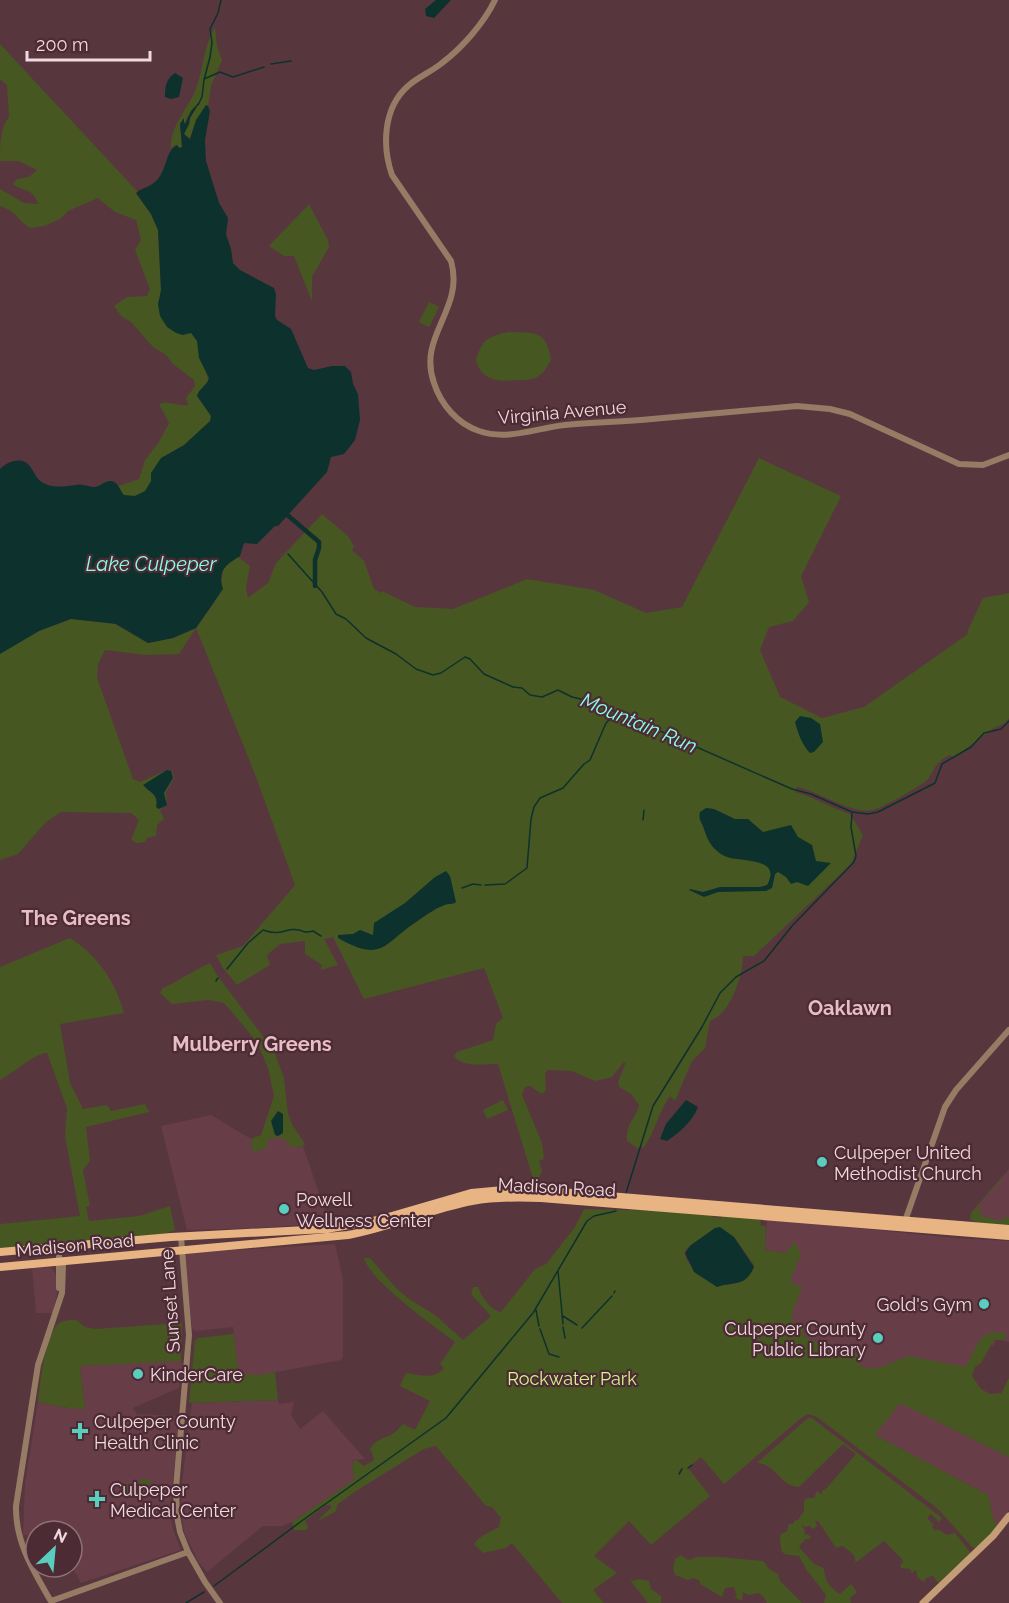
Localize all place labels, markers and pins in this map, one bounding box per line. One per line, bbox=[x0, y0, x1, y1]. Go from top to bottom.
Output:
place label: Culpeper United Methodist Church bbox=[834, 1142, 982, 1184]
marker: Culpeper United Methodist Church bbox=[815, 1155, 829, 1169]
place label: Powell Wellness Center bbox=[296, 1189, 434, 1231]
marker: Powell Wellness Center bbox=[277, 1202, 291, 1216]
place label: Gold's Gym bbox=[877, 1294, 972, 1315]
marker: Gold's Gym bbox=[977, 1297, 991, 1311]
place label: Culpeper County Public Library bbox=[724, 1318, 866, 1360]
marker: Culpeper County Public Library bbox=[871, 1331, 885, 1345]
place label: KinderCare bbox=[150, 1364, 243, 1385]
marker: KinderCare bbox=[131, 1367, 145, 1381]
place label: Culpeper County Health Clinic bbox=[94, 1411, 236, 1453]
marker: Culpeper County Health Clinic bbox=[71, 1422, 89, 1440]
place label: Culpeper Medical Center bbox=[110, 1479, 237, 1521]
marker: Culpeper Medical Center bbox=[88, 1490, 106, 1508]

